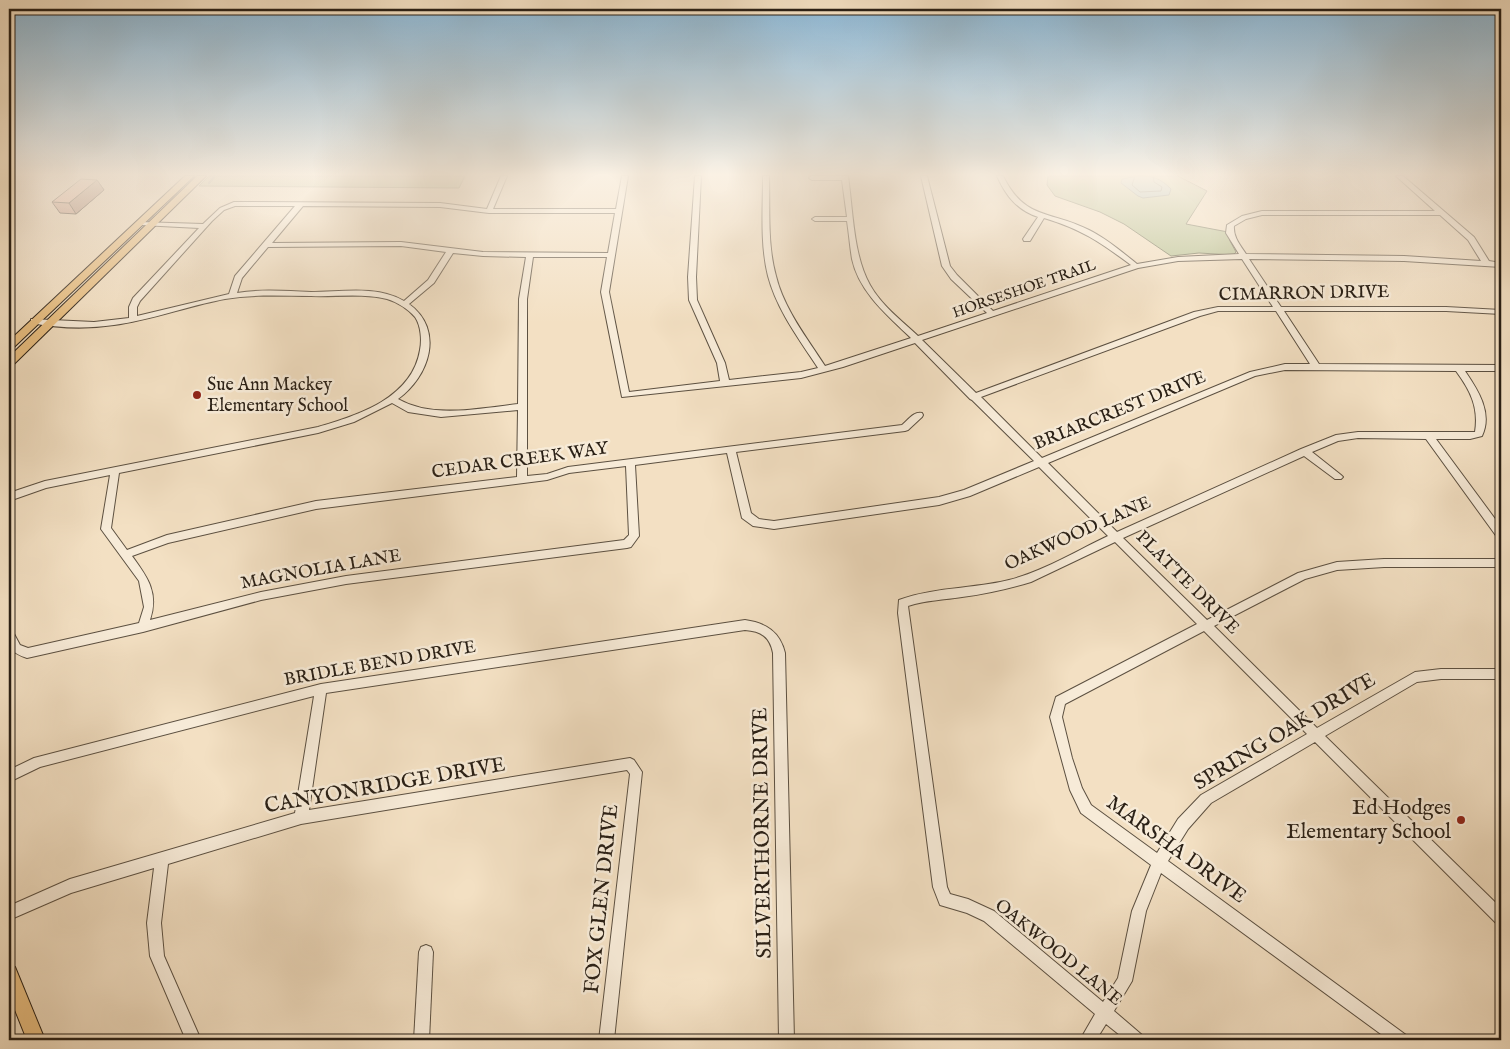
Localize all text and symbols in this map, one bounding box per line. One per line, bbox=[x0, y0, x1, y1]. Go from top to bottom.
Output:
street label: HORSESHOE TRAIL bbox=[950, 255, 1098, 322]
street label: CIMARRON DRIVE bbox=[1219, 281, 1389, 307]
street label: BRIARCREST DRIVE bbox=[1031, 366, 1209, 456]
place label: Sue Ann Mackey Elementary School bbox=[207, 374, 348, 418]
marker: Sue Ann Mackey Elementary School bbox=[191, 389, 203, 401]
street label: CEDAR CREEK WAY bbox=[430, 437, 610, 485]
street label: OAKWOOD LANE bbox=[1001, 491, 1155, 577]
street label: PLATTE DRIVE bbox=[1130, 526, 1244, 640]
street label: MAGNOLIA LANE bbox=[239, 545, 403, 595]
street label: BRIDLE BEND DRIVE bbox=[282, 636, 478, 692]
street label: SPRING OAK DRIVE bbox=[1189, 667, 1381, 797]
street label: SILVERTHORNE DRIVE bbox=[747, 707, 779, 959]
street label: CANYONRIDGE DRIVE bbox=[262, 752, 508, 820]
street label: MARSHA DRIVE bbox=[1100, 790, 1252, 910]
place label: Ed Hodges Elementary School bbox=[1286, 795, 1451, 846]
street label: FOX GLEN DRIVE bbox=[579, 803, 625, 995]
marker: Ed Hodges Elementary School bbox=[1455, 814, 1467, 826]
street label: OAKWOOD LANE bbox=[990, 894, 1126, 1012]

